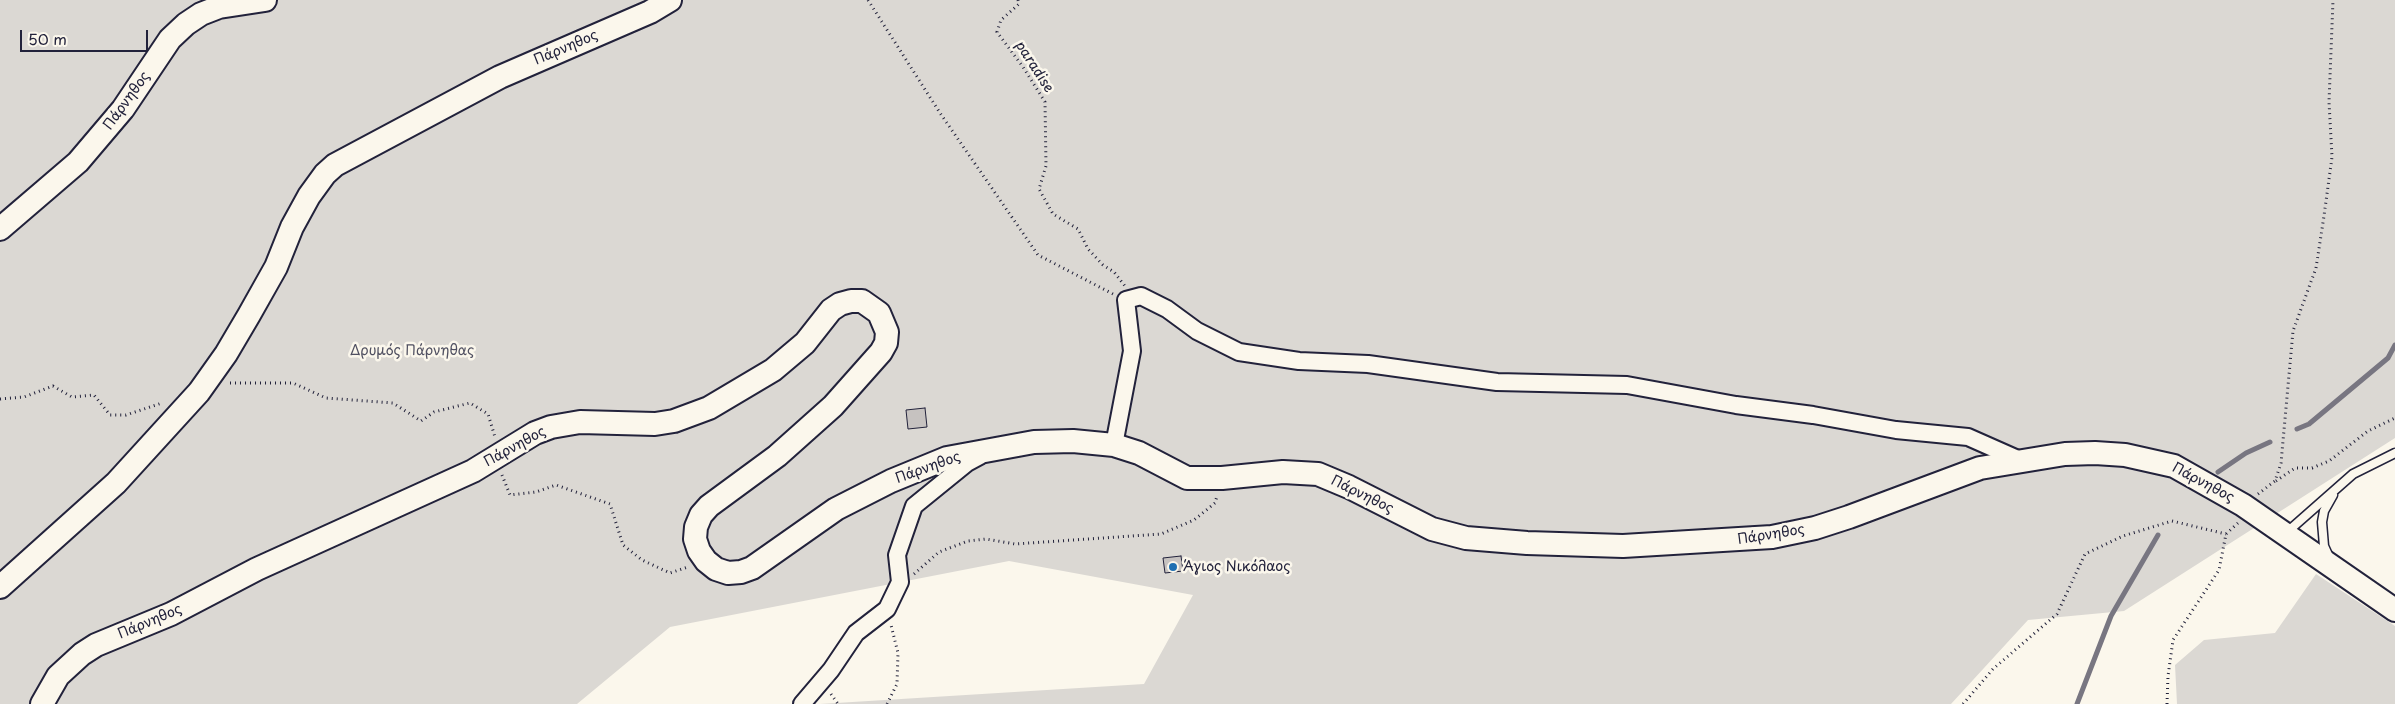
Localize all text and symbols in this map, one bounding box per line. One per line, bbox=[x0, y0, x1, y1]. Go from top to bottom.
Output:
scale bar bbox=[22, 20, 150, 52]
text: 50 m bbox=[28, 27, 67, 50]
street label: Πάρνηθος bbox=[532, 27, 600, 69]
street label: paradise bbox=[1011, 38, 1057, 96]
street label: Πάρνηθος bbox=[100, 69, 154, 133]
park label: Δρυμός Πάρνηθας bbox=[350, 343, 474, 359]
street label: Πάρνηθος bbox=[481, 423, 549, 471]
street label: Πάρνηθος bbox=[893, 449, 963, 487]
street label: Πάρνηθος bbox=[2169, 460, 2237, 506]
street label: Πάρνηθος bbox=[1328, 473, 1396, 517]
street label: Πάρνηθος bbox=[1736, 521, 1806, 549]
place label: Άγιος Νικόλαος bbox=[1183, 559, 1290, 575]
marker: Άγιος Νικόλαος bbox=[1167, 561, 1179, 573]
street label: Πάρνηθος bbox=[116, 601, 184, 643]

